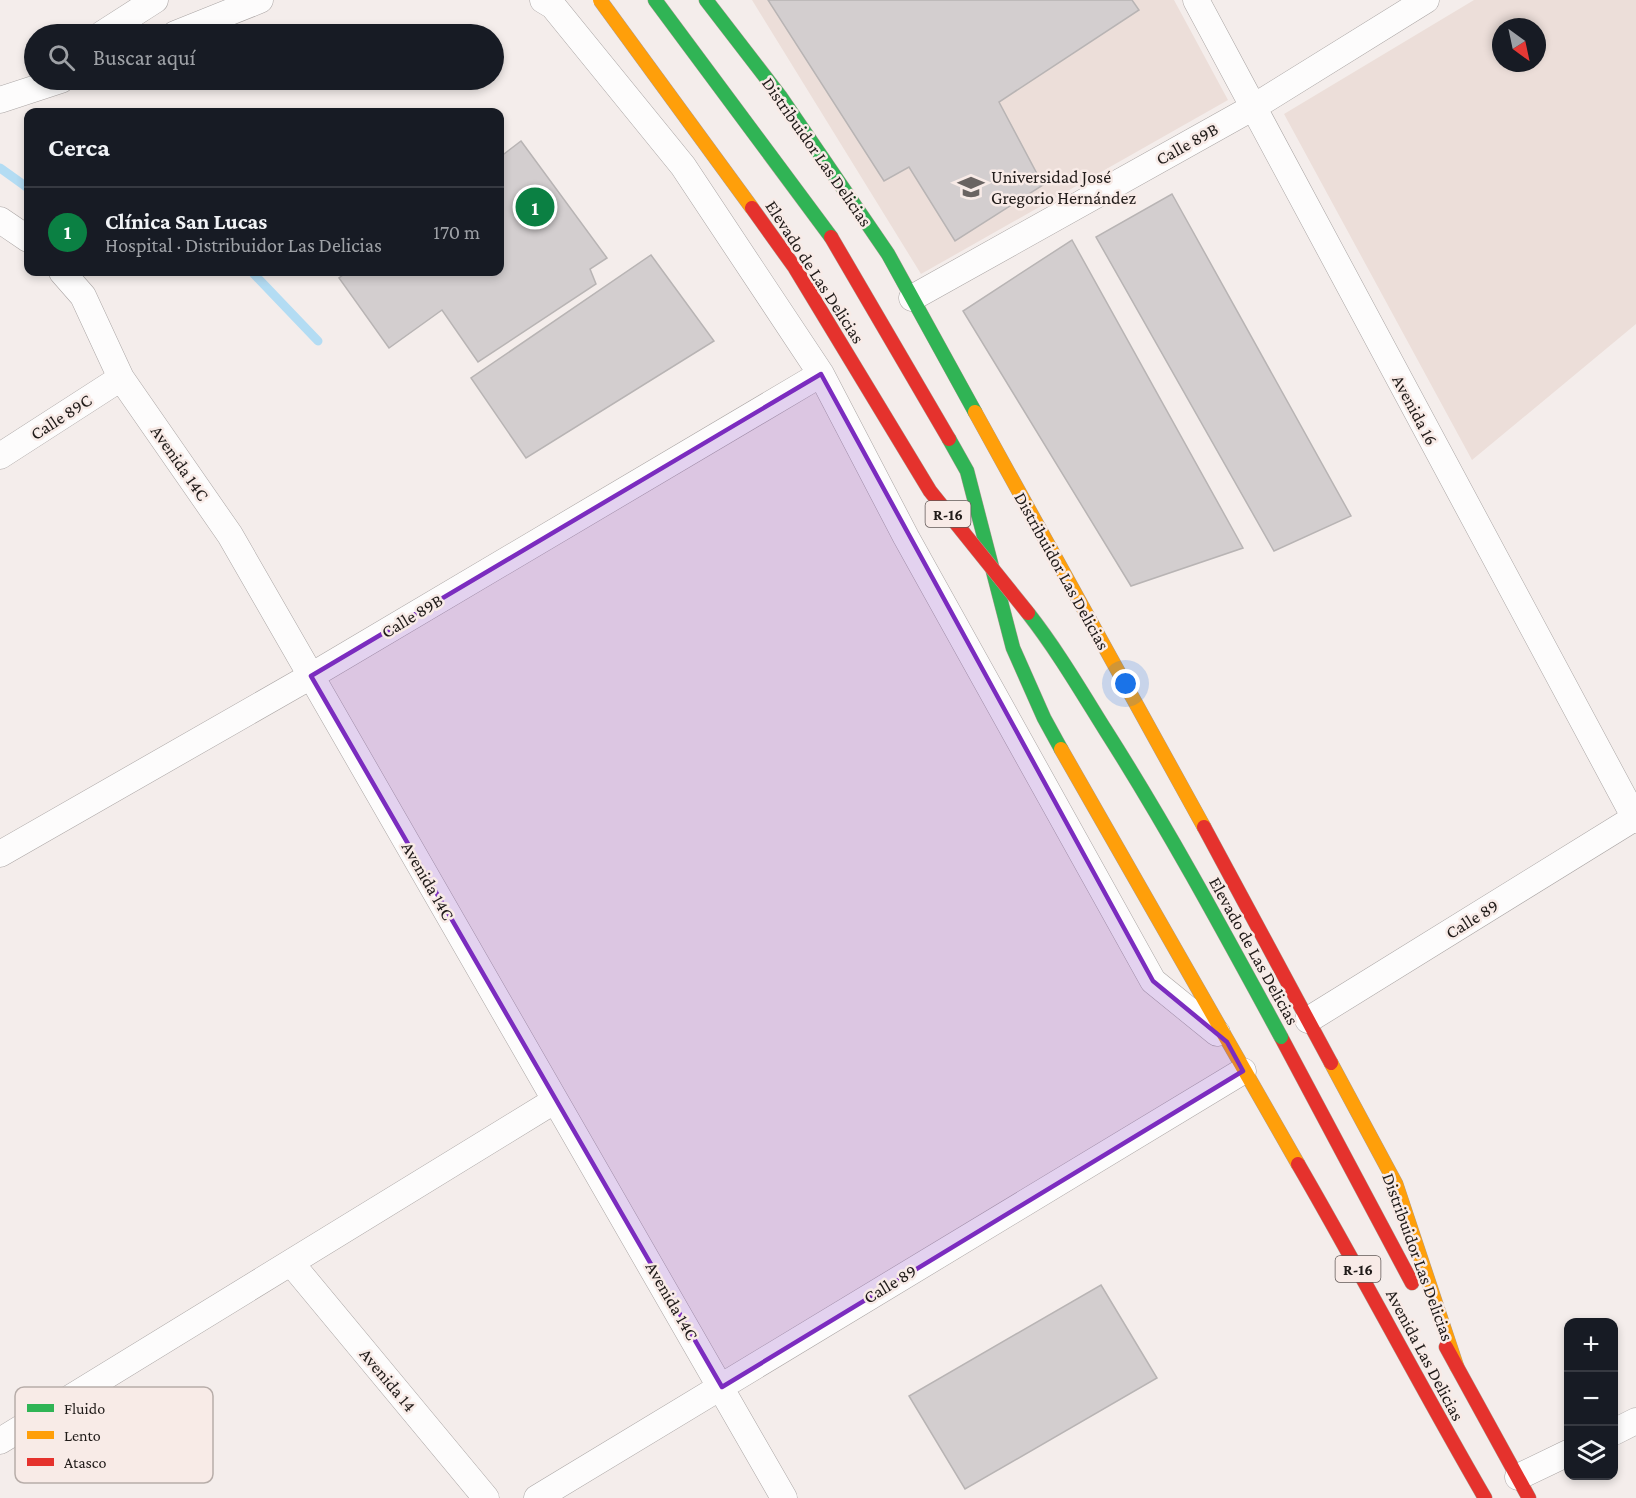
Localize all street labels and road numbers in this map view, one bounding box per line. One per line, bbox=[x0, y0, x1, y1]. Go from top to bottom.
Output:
street label: Distribuidor Las Delicias bbox=[758, 74, 876, 230]
street label: Calle 89B bbox=[1152, 119, 1222, 169]
street label: Elevado de Las Delicias bbox=[761, 197, 869, 347]
street label: Avenida 16 bbox=[1388, 371, 1442, 449]
street label: Calle 89C bbox=[27, 390, 96, 444]
street label: Avenida 14C bbox=[147, 422, 213, 505]
street label: Distribuidor Las Delicias bbox=[1010, 489, 1114, 653]
road number: R-16 bbox=[926, 501, 970, 527]
street label: Calle 89B bbox=[378, 590, 446, 642]
street label: Avenida 14C bbox=[398, 838, 459, 924]
street label: Elevado de Las Delicias bbox=[1205, 874, 1303, 1028]
street label: Calle 89 bbox=[1442, 895, 1502, 943]
street label: Distribuidor Las Delicias bbox=[1378, 1170, 1458, 1344]
road number: R-16 bbox=[1336, 1256, 1380, 1282]
street label: Avenida 14C bbox=[642, 1258, 703, 1344]
street label: Calle 89 bbox=[860, 1260, 920, 1308]
street label: Avenida Las Delicias bbox=[1382, 1286, 1468, 1424]
street label: Avenida 14 bbox=[356, 1344, 420, 1416]

